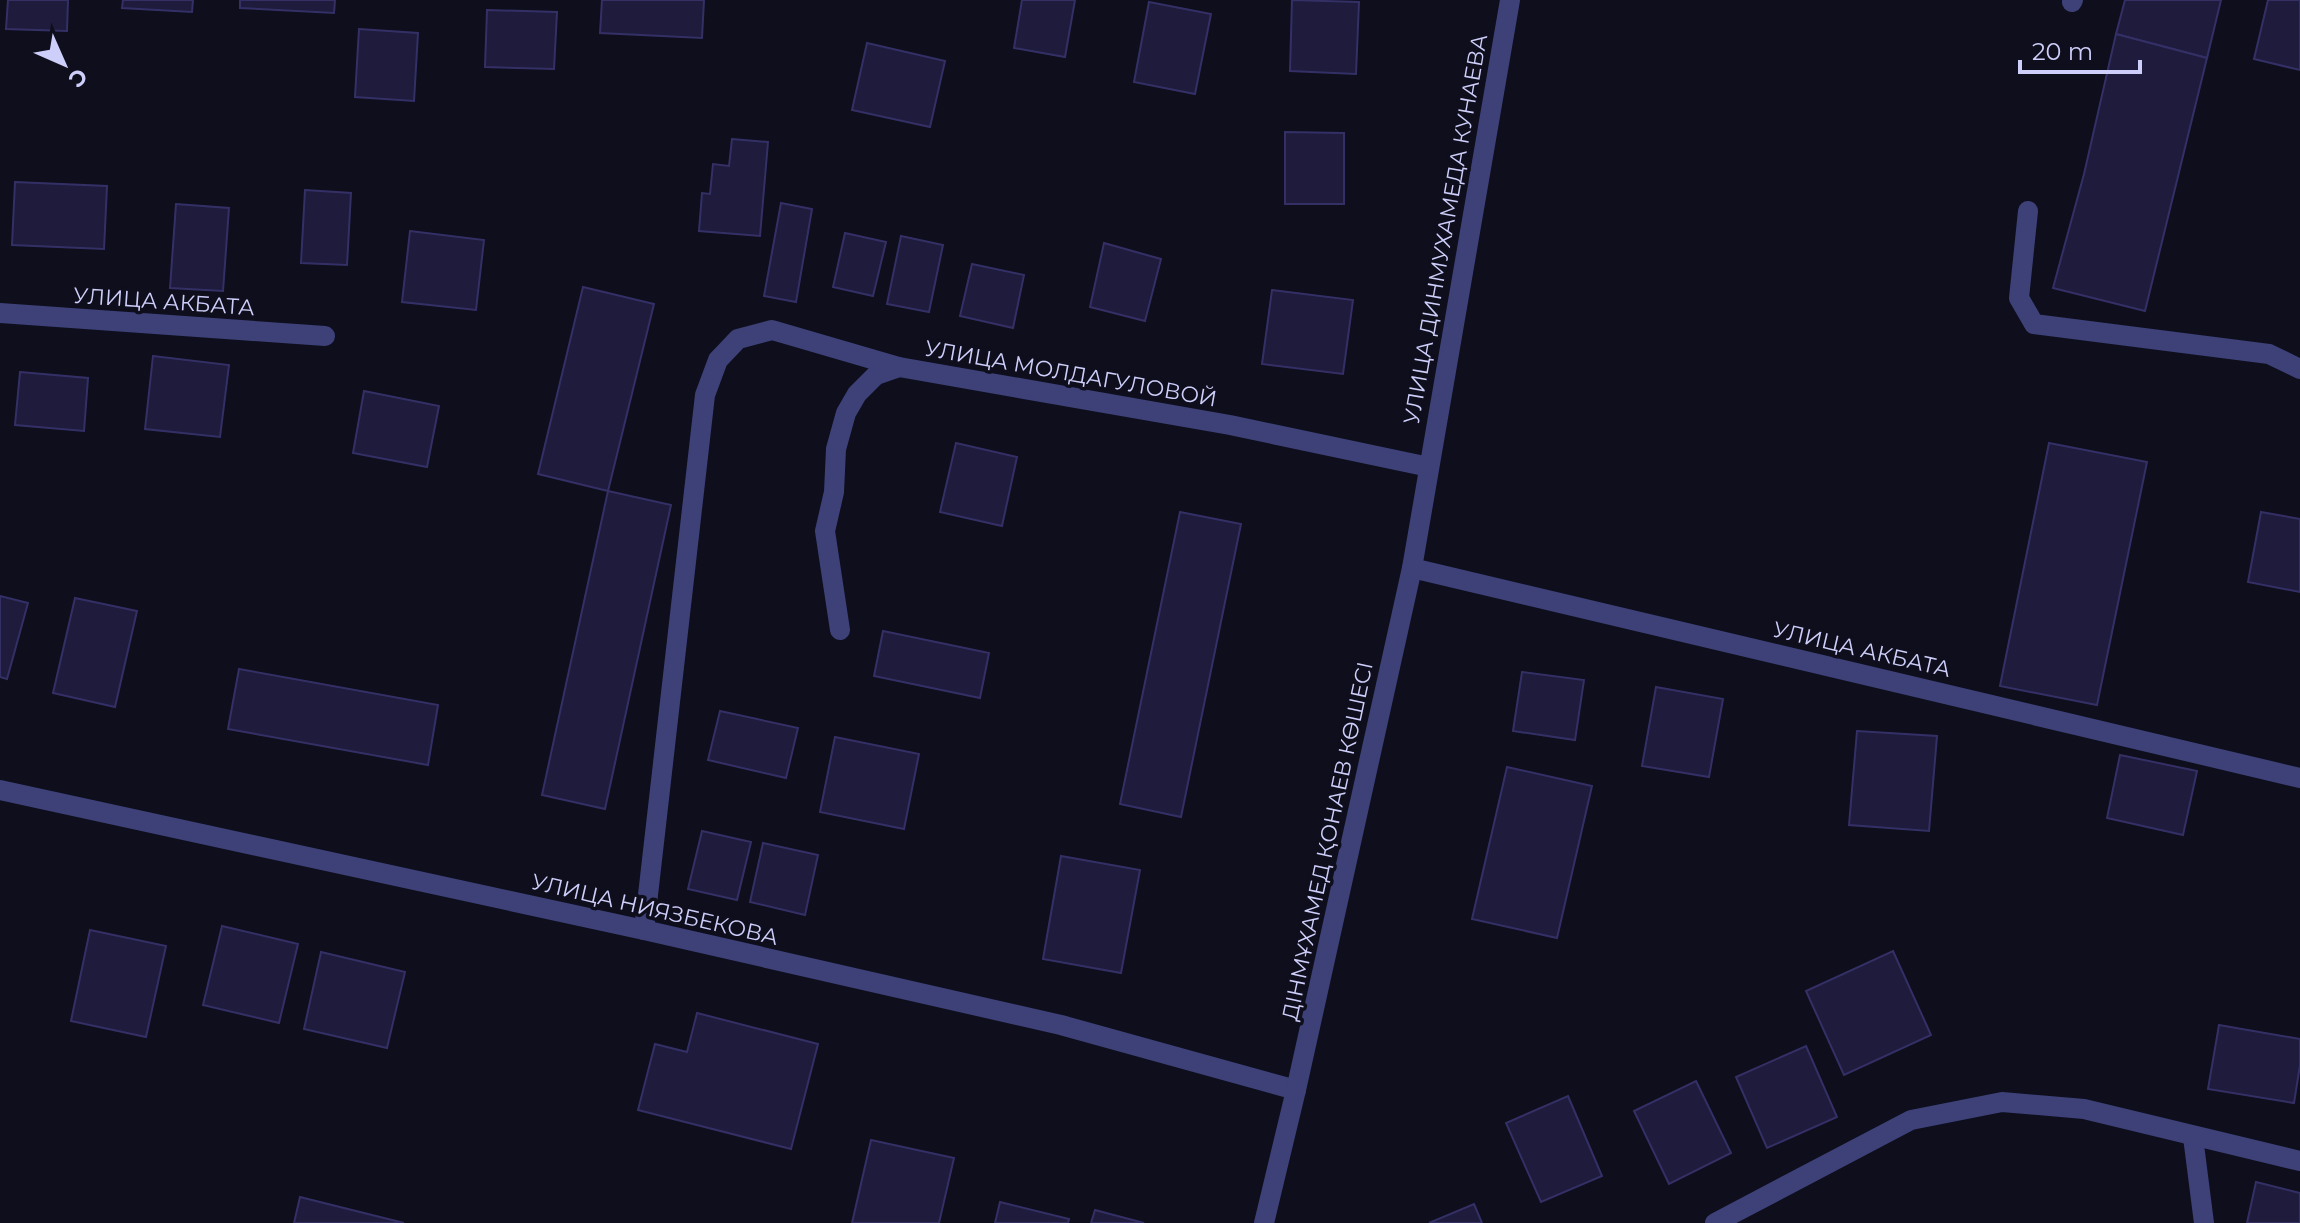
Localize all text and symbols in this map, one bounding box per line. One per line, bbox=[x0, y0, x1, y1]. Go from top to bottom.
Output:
north arrow bbox=[24, 24, 104, 104]
scale bar bbox=[2020, 24, 2140, 74]
street label: УЛИЦА ДИНМУХАМЕДА КУНАЕВА bbox=[1398, 31, 1493, 426]
text: 20 m bbox=[2032, 37, 2093, 66]
text: С bbox=[63, 63, 93, 93]
street label: УЛИЦА АКБАТА bbox=[72, 282, 256, 321]
street label: УЛИЦА МОЛДАГУЛОВОЙ bbox=[923, 334, 1219, 413]
street label: УЛИЦА АКБАТА bbox=[1770, 616, 1954, 683]
street label: ДІНМҰХАМЕД ҚОНАЕВ КӨШЕСІ bbox=[1276, 659, 1379, 1023]
street label: УЛИЦА НИЯЗБЕКОВА bbox=[529, 868, 782, 951]

